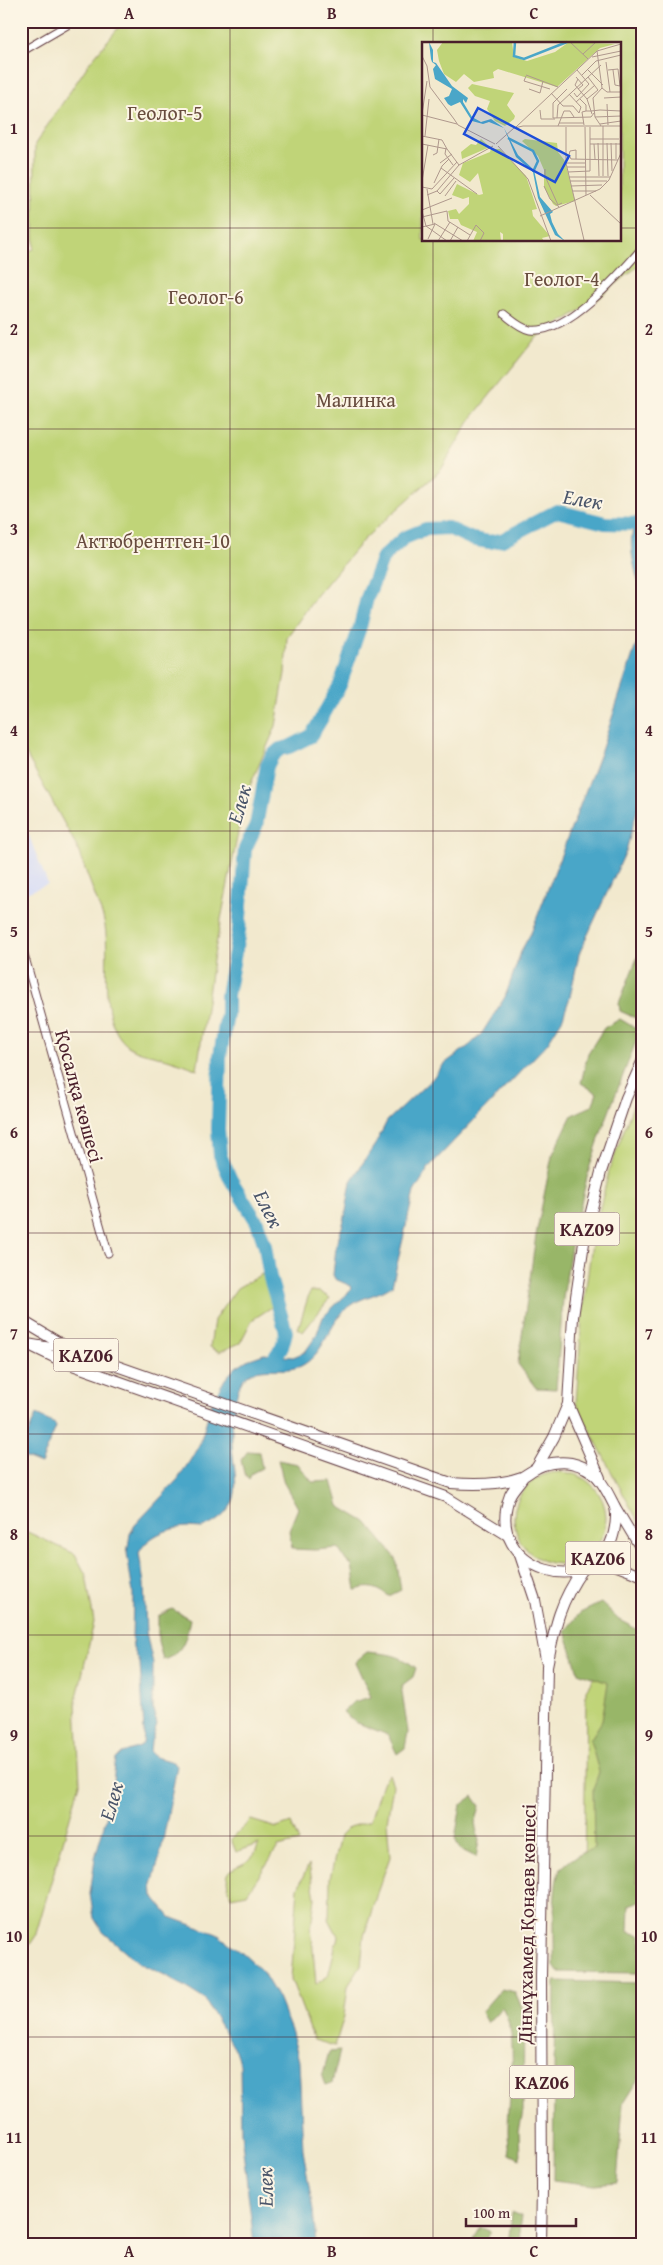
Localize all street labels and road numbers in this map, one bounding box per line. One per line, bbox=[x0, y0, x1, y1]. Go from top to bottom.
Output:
street label: Қосалқа көшесі bbox=[48, 1026, 112, 1166]
road number: KAZ09 bbox=[554, 1212, 620, 1246]
road number: KАZ06 bbox=[54, 1338, 118, 1372]
road number: KАZ06 bbox=[566, 1542, 630, 1575]
street label: Дінмұхамед Қонаев көшесі bbox=[509, 1803, 543, 2046]
road number: KАZ06 bbox=[510, 2066, 574, 2098]

